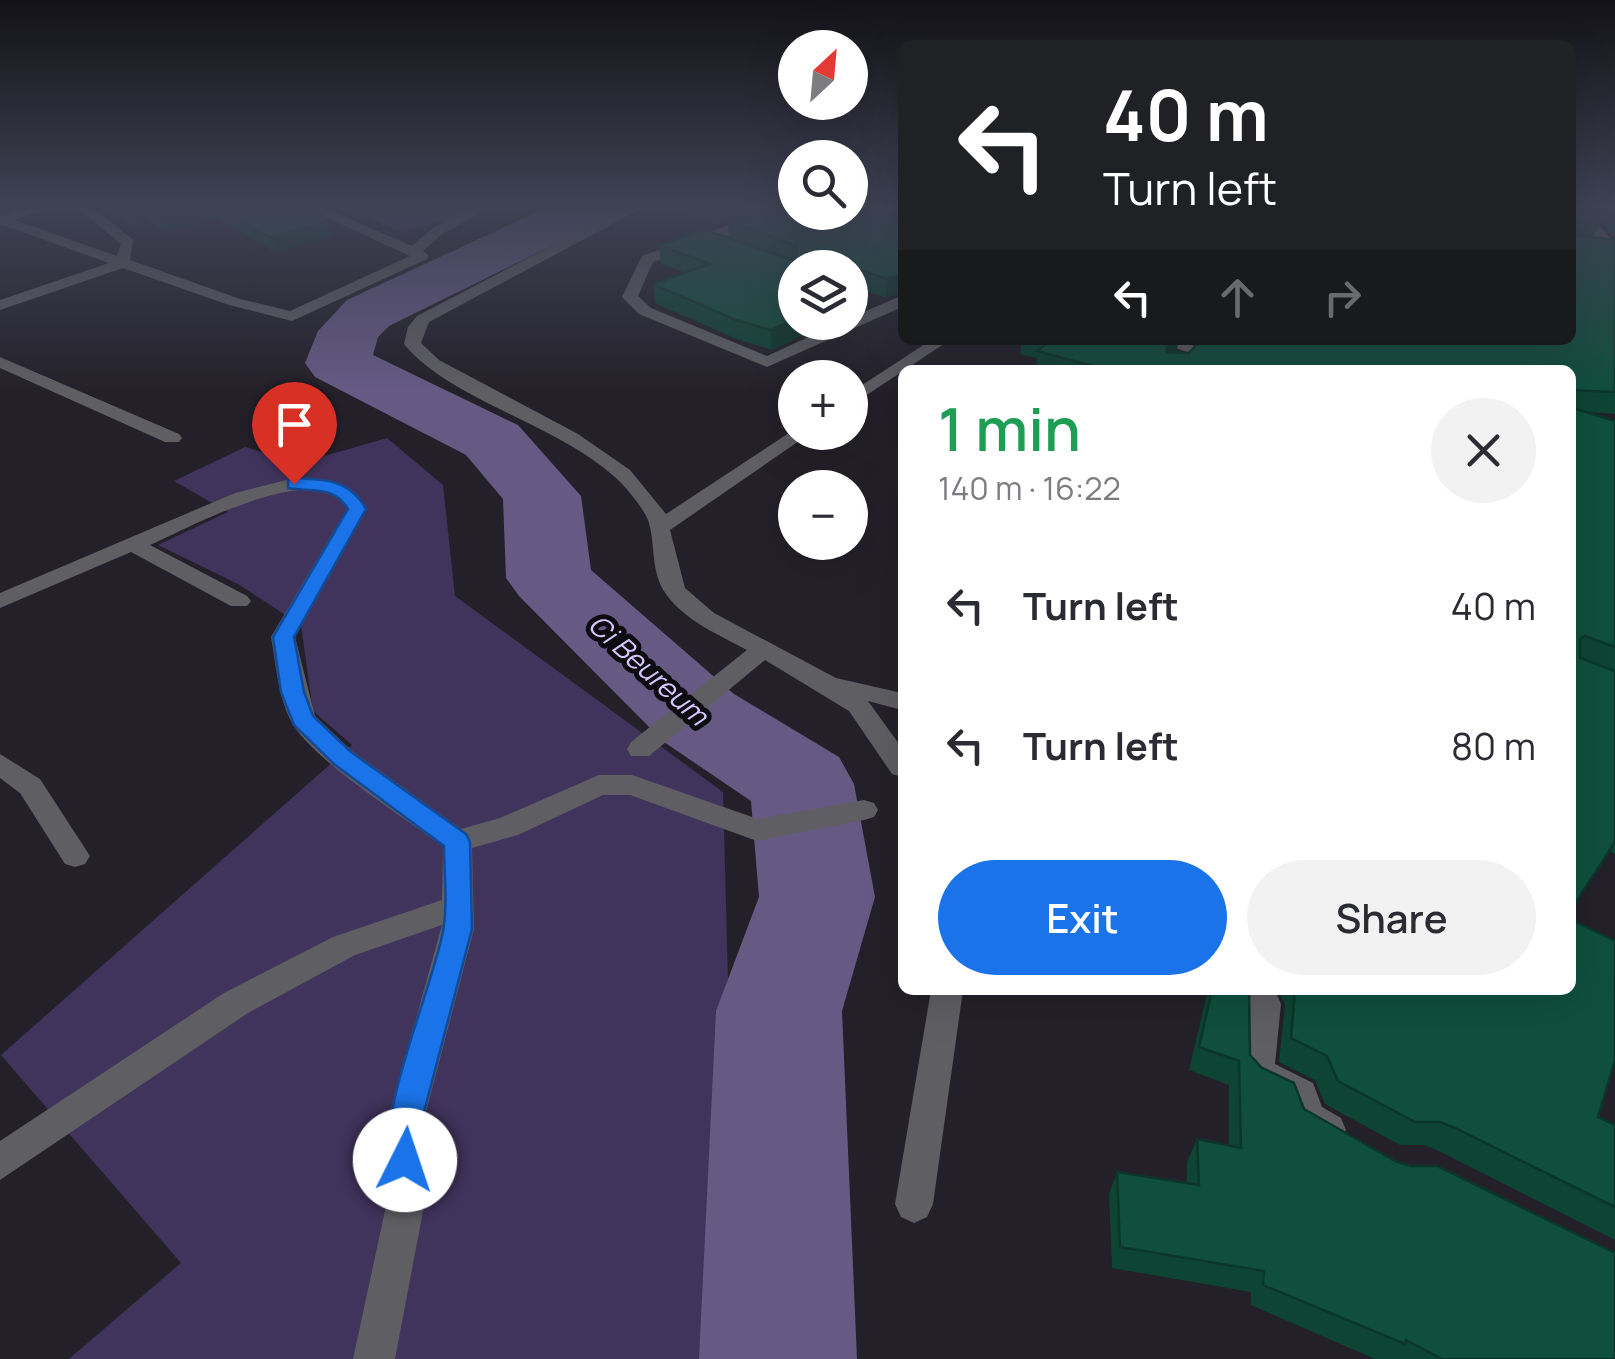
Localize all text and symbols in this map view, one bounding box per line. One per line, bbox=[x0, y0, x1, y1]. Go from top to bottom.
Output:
north arrow bbox=[778, 30, 868, 120]
map controls bbox=[778, 30, 868, 560]
text: 40 m bbox=[1103, 66, 1269, 162]
icon: left bbox=[938, 80, 1068, 210]
button: search bbox=[778, 140, 868, 230]
text: Turn left bbox=[1103, 157, 1277, 219]
button: layers bbox=[778, 250, 868, 340]
icon: left bbox=[1105, 270, 1160, 325]
icon: ahead bbox=[1210, 270, 1265, 325]
icon: right bbox=[1315, 270, 1370, 325]
button: + bbox=[778, 360, 868, 450]
pin bbox=[252, 382, 337, 485]
text: 1 min bbox=[938, 387, 1081, 469]
icon: arrive bbox=[267, 397, 322, 452]
button: close bbox=[1431, 398, 1536, 503]
text: 140 m · 16:22 bbox=[938, 466, 1121, 510]
button: − bbox=[778, 470, 868, 560]
icon: left bbox=[938, 578, 993, 633]
text: Turn left bbox=[1023, 579, 1179, 631]
text: 40 m bbox=[1451, 579, 1536, 631]
water label: Ci Beureum bbox=[581, 605, 719, 734]
icon: left bbox=[938, 718, 993, 773]
text: Turn left bbox=[1023, 719, 1179, 771]
text: 80 m bbox=[1451, 719, 1536, 771]
button: Exit bbox=[938, 860, 1227, 975]
button: Share bbox=[1247, 860, 1536, 975]
position arrow bbox=[353, 1108, 457, 1212]

